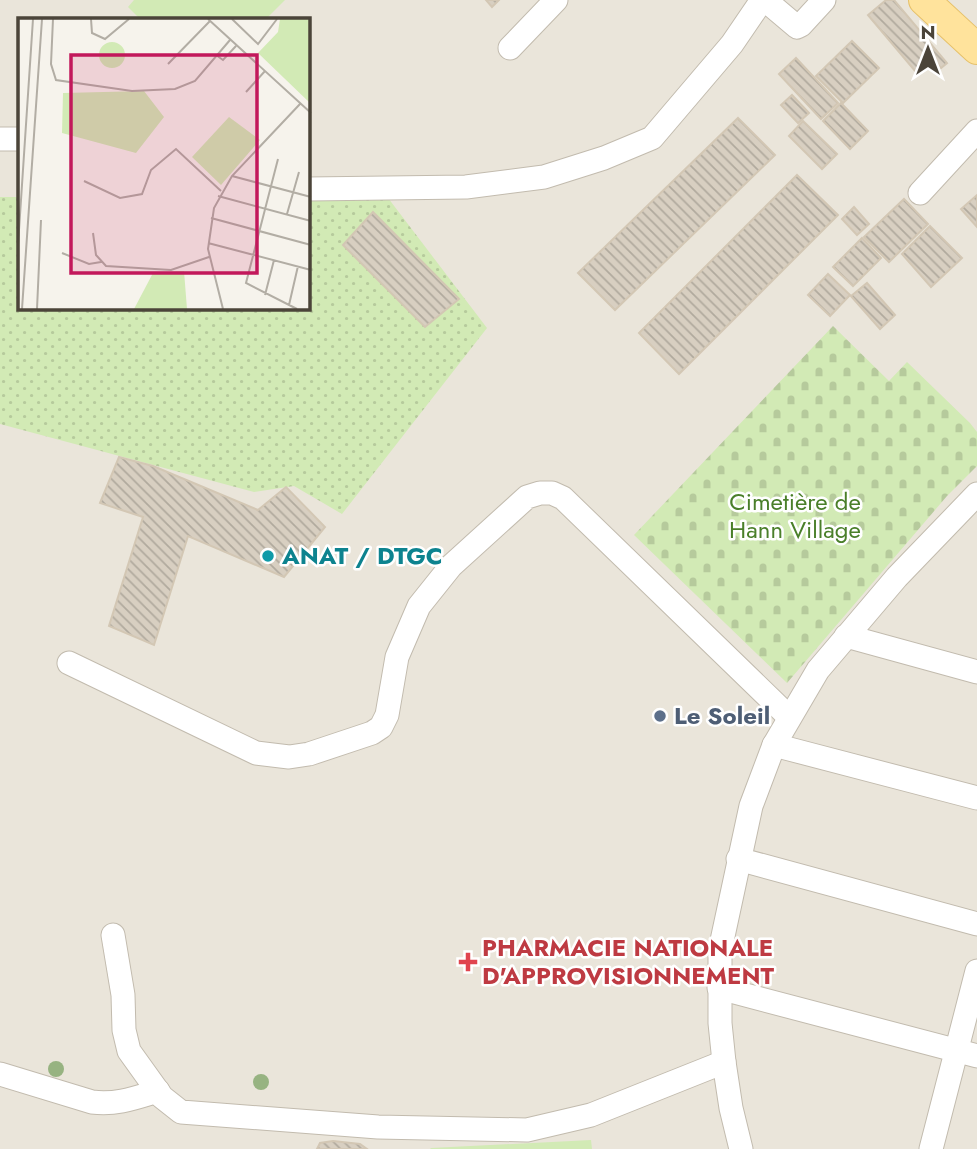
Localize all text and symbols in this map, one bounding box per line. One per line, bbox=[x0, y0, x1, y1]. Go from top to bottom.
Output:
north arrow bbox=[893, 14, 963, 84]
inset map bbox=[18, 18, 310, 310]
text: N bbox=[920, 19, 936, 46]
park label: Cimetière de Hann Village bbox=[729, 484, 861, 547]
place label: ANAT / DTGC bbox=[281, 538, 443, 573]
marker: ANAT / DTGC bbox=[260, 548, 276, 564]
place label: Le Soleil bbox=[674, 698, 770, 733]
marker: Le Soleil bbox=[652, 708, 668, 724]
place label: PHARMACIE NATIONALE D'APPROVISIONNEMENT bbox=[482, 930, 775, 993]
marker: PHARMACIE NATIONALE D'APPROVISIONNEMENT bbox=[460, 954, 476, 970]

